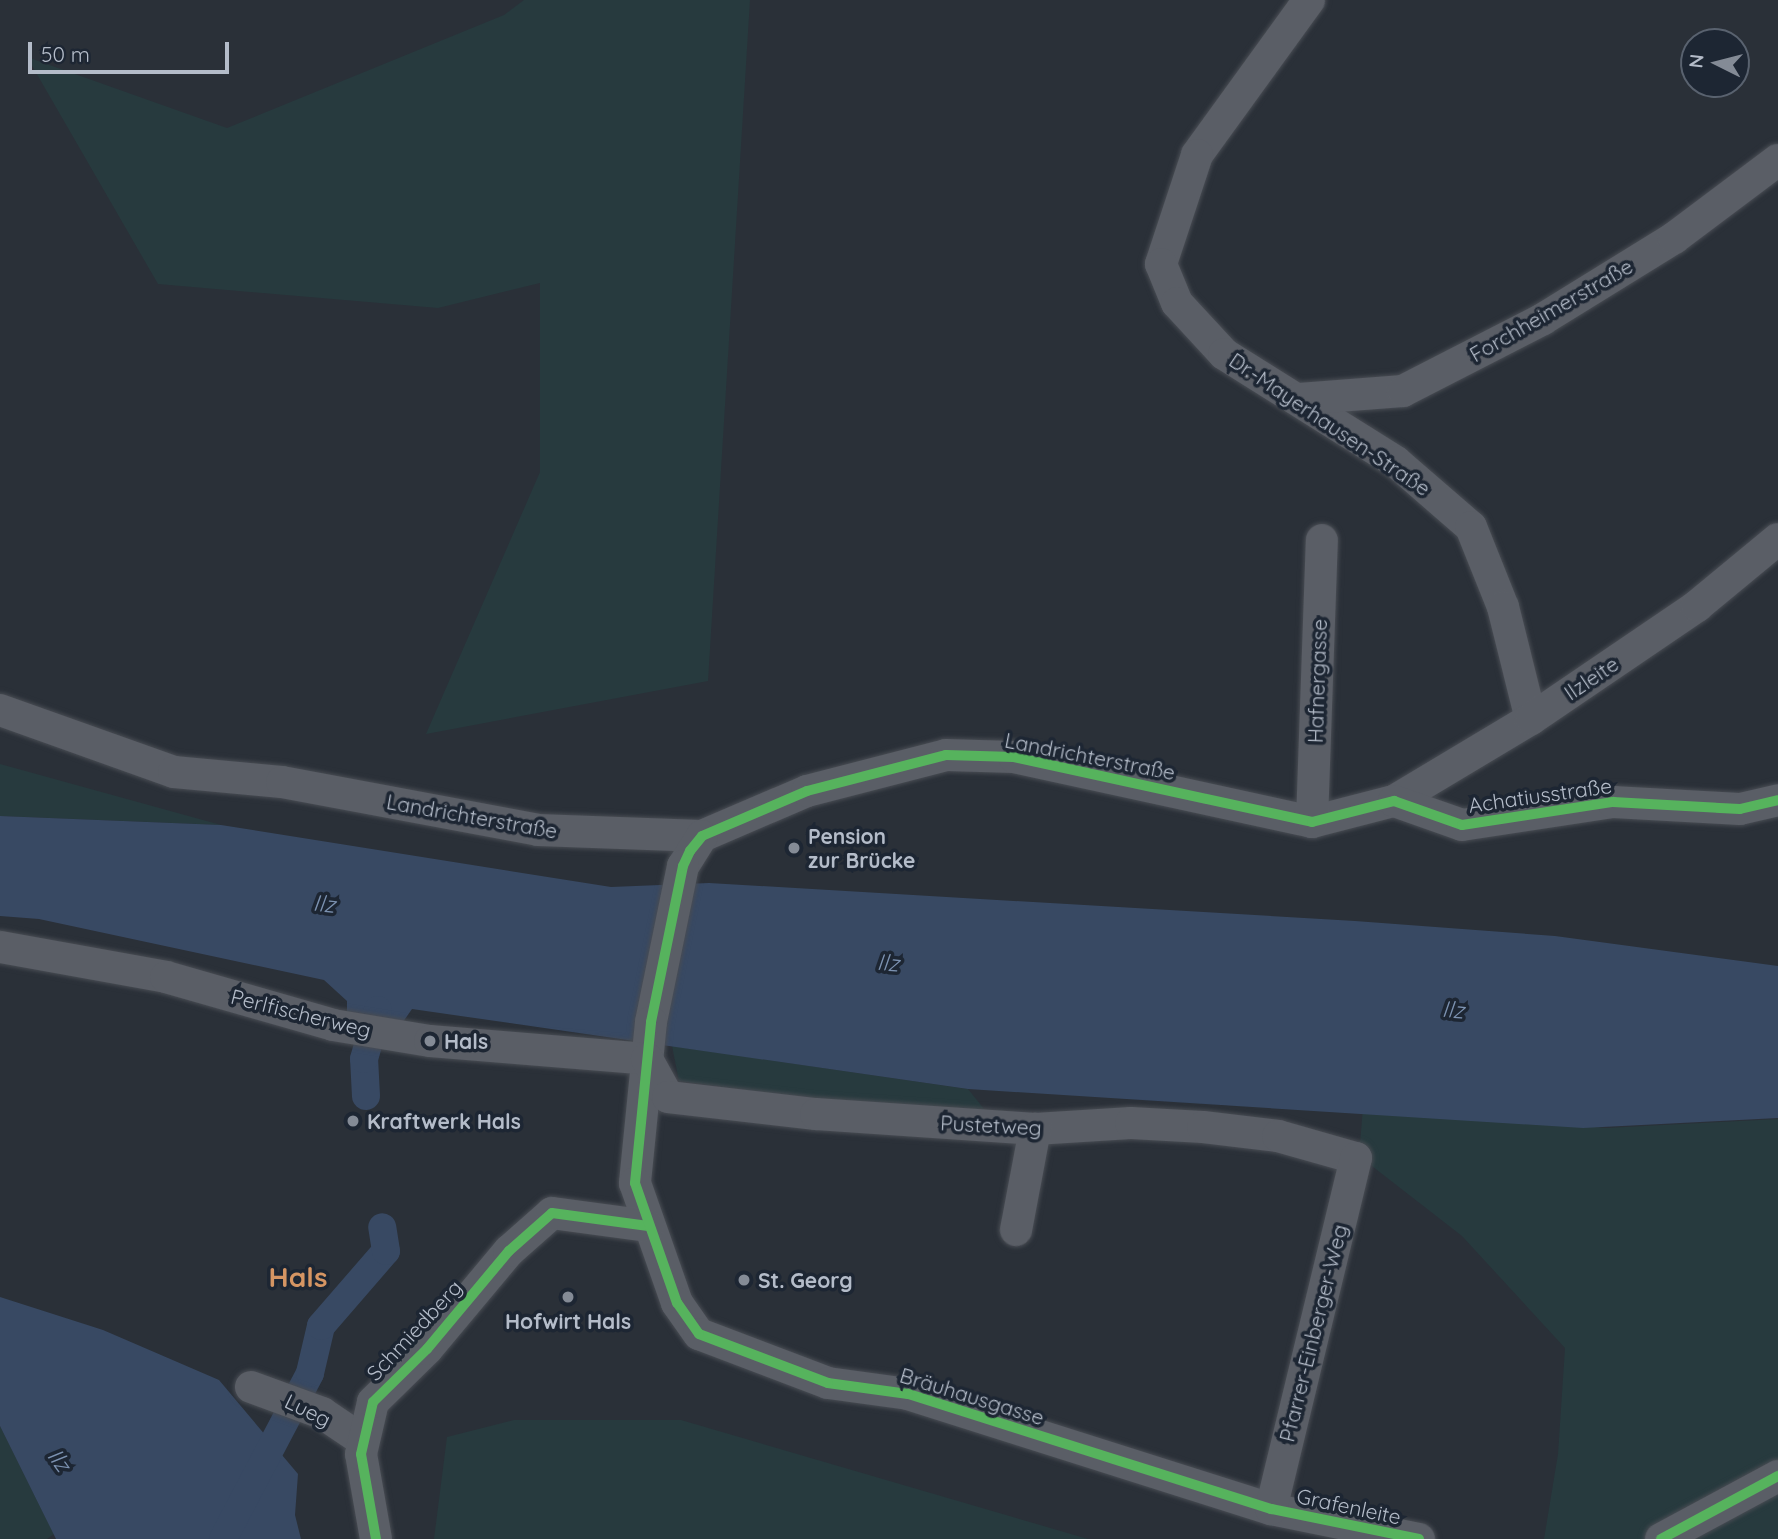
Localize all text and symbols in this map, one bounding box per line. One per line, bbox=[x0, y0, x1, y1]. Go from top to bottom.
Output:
scale bar bbox=[32, 28, 233, 72]
north arrow bbox=[1680, 28, 1750, 98]
text: 50 m bbox=[41, 41, 90, 67]
text: N bbox=[1683, 53, 1709, 69]
street label: Forchheimerstraße bbox=[1465, 253, 1637, 367]
street label: Dr.-Mayerhausen-Straße bbox=[1225, 347, 1435, 501]
street label: Hafnergasse bbox=[1302, 618, 1332, 744]
street label: Ilzleite bbox=[1559, 651, 1623, 705]
street label: Landrichterstraße bbox=[1003, 727, 1177, 785]
street label: Achatiusstraße bbox=[1467, 772, 1613, 818]
street label: Landrichterstraße bbox=[385, 789, 559, 843]
place label: Pension zur Brücke bbox=[808, 823, 915, 873]
marker: Pension zur Brücke bbox=[786, 840, 802, 856]
water label: Ilz bbox=[312, 889, 336, 919]
water label: Ilz bbox=[876, 948, 900, 978]
street label: Perlfischerweg bbox=[228, 983, 374, 1043]
water label: Ilz bbox=[1441, 995, 1465, 1025]
place label: Hals bbox=[444, 1028, 488, 1054]
marker: Hals bbox=[422, 1033, 438, 1049]
place label: Kraftwerk Hals bbox=[367, 1108, 521, 1134]
street label: Pustetweg bbox=[940, 1110, 1042, 1140]
marker: Kraftwerk Hals bbox=[345, 1113, 361, 1129]
street label: Pfarrer-Einberger-Weg bbox=[1274, 1222, 1352, 1444]
district label: Hals bbox=[269, 1260, 327, 1294]
place label: St. Georg bbox=[758, 1267, 853, 1293]
marker: St. Georg bbox=[736, 1272, 752, 1288]
street label: Schmiedberg bbox=[361, 1274, 467, 1386]
marker: Hofwirt Hals bbox=[560, 1289, 576, 1305]
place label: Hofwirt Hals bbox=[505, 1308, 631, 1334]
street label: Bräuhausgasse bbox=[897, 1362, 1047, 1430]
street label: Lueg bbox=[281, 1388, 335, 1432]
water label: Ilz bbox=[41, 1443, 77, 1477]
street label: Grafenleite bbox=[1295, 1483, 1403, 1529]

